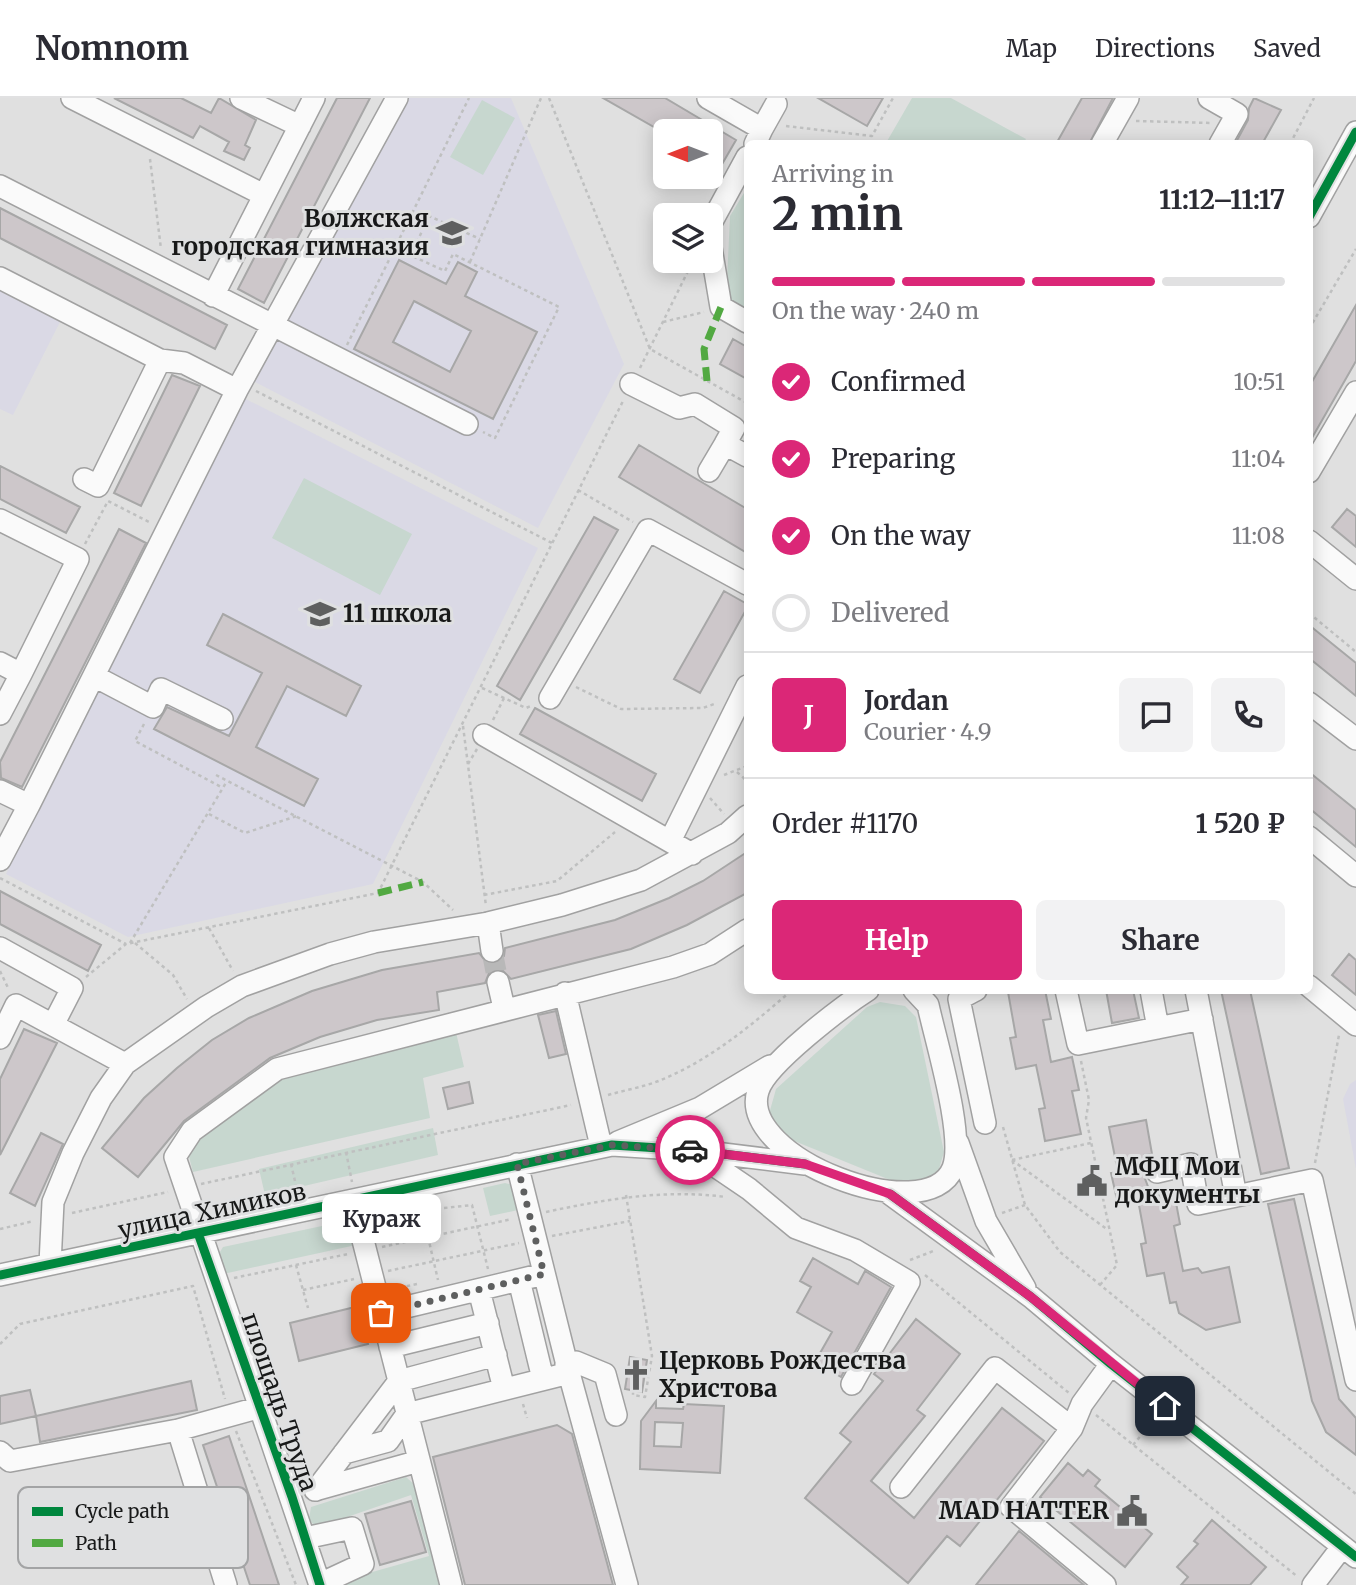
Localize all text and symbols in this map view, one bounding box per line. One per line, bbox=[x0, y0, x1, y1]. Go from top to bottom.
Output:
text: Nomnom bbox=[35, 28, 189, 69]
text: Map bbox=[1006, 33, 1057, 64]
text: Directions bbox=[1095, 33, 1215, 64]
text: Saved bbox=[1253, 33, 1321, 64]
north arrow bbox=[653, 119, 723, 189]
map controls bbox=[653, 119, 723, 273]
text: Arriving in bbox=[772, 159, 894, 188]
text: 11:12–11:17 bbox=[1159, 183, 1285, 216]
text: 2 min bbox=[772, 185, 903, 243]
place label: Волжская городская гимназия bbox=[171, 203, 429, 262]
button: layers bbox=[653, 203, 723, 273]
school or university icon: Волжская городская гимназия bbox=[435, 216, 469, 250]
text: On the way · 240 m bbox=[772, 296, 979, 325]
icon: check bbox=[772, 363, 810, 401]
text: Confirmed bbox=[831, 365, 966, 398]
text: 10:51 bbox=[1233, 367, 1285, 396]
icon: check bbox=[772, 440, 810, 478]
text: Preparing bbox=[831, 442, 955, 475]
text: 11:04 bbox=[1231, 444, 1285, 473]
icon: check bbox=[772, 517, 810, 555]
text: On the way bbox=[831, 519, 971, 552]
text: 11:08 bbox=[1232, 521, 1285, 550]
text: Delivered bbox=[831, 596, 950, 629]
school or university icon: 11 школа bbox=[303, 597, 337, 631]
place label: 11 школа bbox=[343, 598, 452, 629]
button: chat bbox=[1119, 678, 1193, 752]
button: phone bbox=[1211, 678, 1285, 752]
text: Jordan bbox=[864, 684, 949, 717]
text: J bbox=[804, 699, 814, 732]
text: Courier · 4.9 bbox=[864, 717, 992, 746]
text: Order #1170 bbox=[772, 807, 918, 840]
text: 1 520 ₽ bbox=[1195, 807, 1285, 840]
button: Help bbox=[772, 900, 1022, 980]
button: Share bbox=[1036, 900, 1285, 980]
courier bbox=[655, 1115, 725, 1185]
icon: car bbox=[671, 1131, 709, 1169]
place label: МФЦ Мои документы bbox=[1114, 1151, 1260, 1210]
public building icon: МФЦ Мои документы bbox=[1075, 1164, 1109, 1198]
street label: улица Химиков bbox=[115, 1175, 309, 1246]
callout: Кураж bbox=[322, 1194, 440, 1243]
text: Кураж bbox=[342, 1204, 421, 1233]
pin bbox=[351, 1283, 411, 1343]
icon: bag bbox=[362, 1294, 400, 1332]
street label: площадь Труда bbox=[234, 1308, 325, 1495]
place label: Церковь Рождества Христова bbox=[659, 1345, 906, 1404]
church icon: Церковь Рождества Христова bbox=[619, 1358, 653, 1392]
pin bbox=[1135, 1376, 1195, 1436]
icon: home bbox=[1146, 1387, 1184, 1425]
legend bbox=[18, 1487, 248, 1568]
public building icon: MAD HATTER bbox=[1115, 1494, 1149, 1528]
place label: MAD HATTER bbox=[939, 1495, 1110, 1526]
text: Cycle path bbox=[75, 1499, 170, 1523]
text: Path bbox=[75, 1531, 117, 1555]

